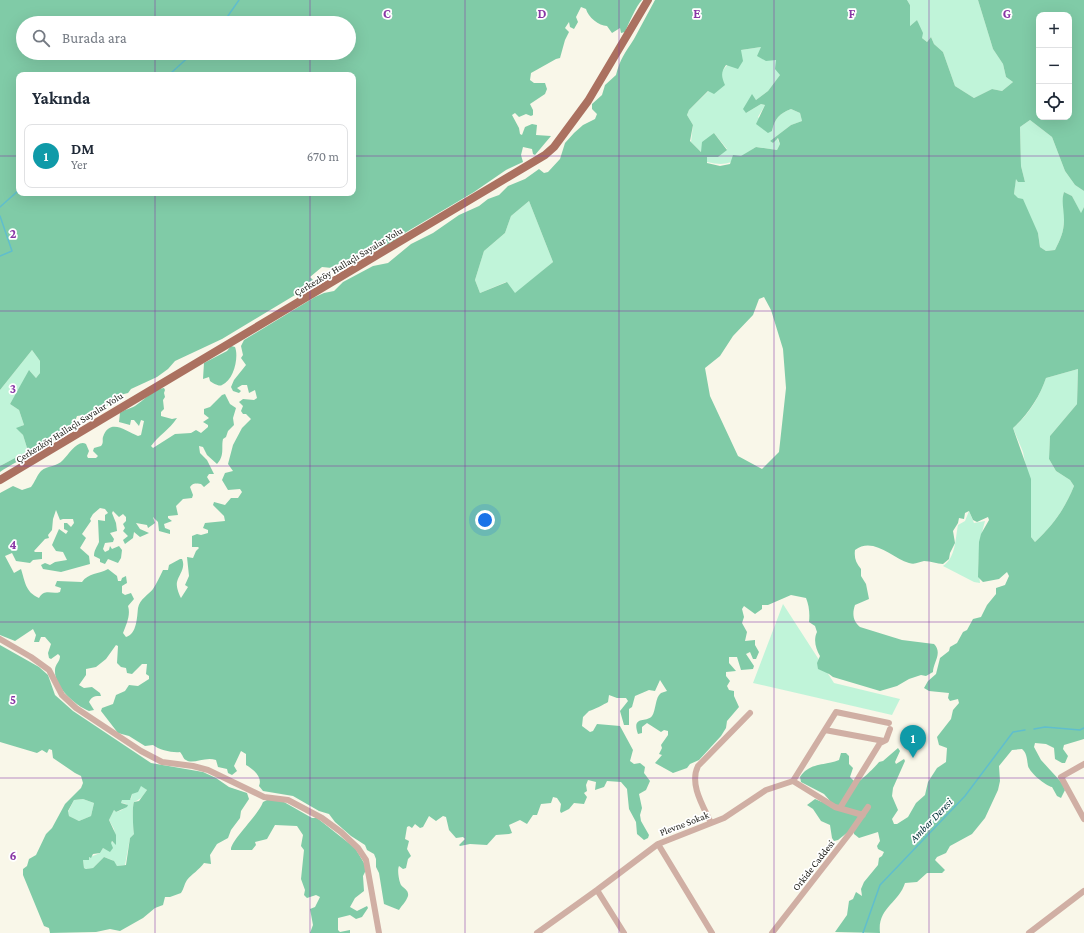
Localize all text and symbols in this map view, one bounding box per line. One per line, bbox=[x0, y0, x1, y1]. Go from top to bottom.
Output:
text: C bbox=[383, 6, 391, 21]
text: D bbox=[538, 6, 547, 21]
text: E bbox=[693, 6, 701, 21]
text: F bbox=[849, 6, 856, 21]
text: G bbox=[1003, 6, 1011, 21]
map controls bbox=[1036, 12, 1072, 120]
button: + bbox=[1036, 12, 1072, 48]
search box bbox=[16, 16, 356, 60]
icon: search bbox=[30, 27, 52, 49]
text: Burada ara bbox=[62, 30, 127, 46]
button: − bbox=[1036, 48, 1072, 84]
button: locate bbox=[1036, 84, 1072, 120]
text: Yakında bbox=[32, 89, 90, 108]
text: DM bbox=[71, 141, 94, 157]
text: 1 bbox=[44, 149, 48, 164]
text: 670 m bbox=[307, 149, 339, 164]
text: Yer bbox=[71, 157, 87, 172]
street label: Çerkezköy Hallaçlı Sayalar Yolu bbox=[292, 224, 405, 298]
text: 2 bbox=[10, 226, 17, 241]
text: 3 bbox=[10, 381, 16, 396]
street label: Çerkezköy Hallaçlı Sayalar Yolu bbox=[14, 390, 125, 465]
your location bbox=[475, 510, 495, 530]
text: 4 bbox=[9, 537, 17, 552]
text: 5 bbox=[10, 692, 16, 707]
pin: 1 bbox=[900, 725, 926, 758]
water label: Ambar Deresi bbox=[907, 796, 955, 845]
street label: Plevne Sokak bbox=[658, 809, 711, 838]
street label: Orkide Caddesi bbox=[790, 838, 837, 893]
text: 6 bbox=[9, 848, 17, 863]

